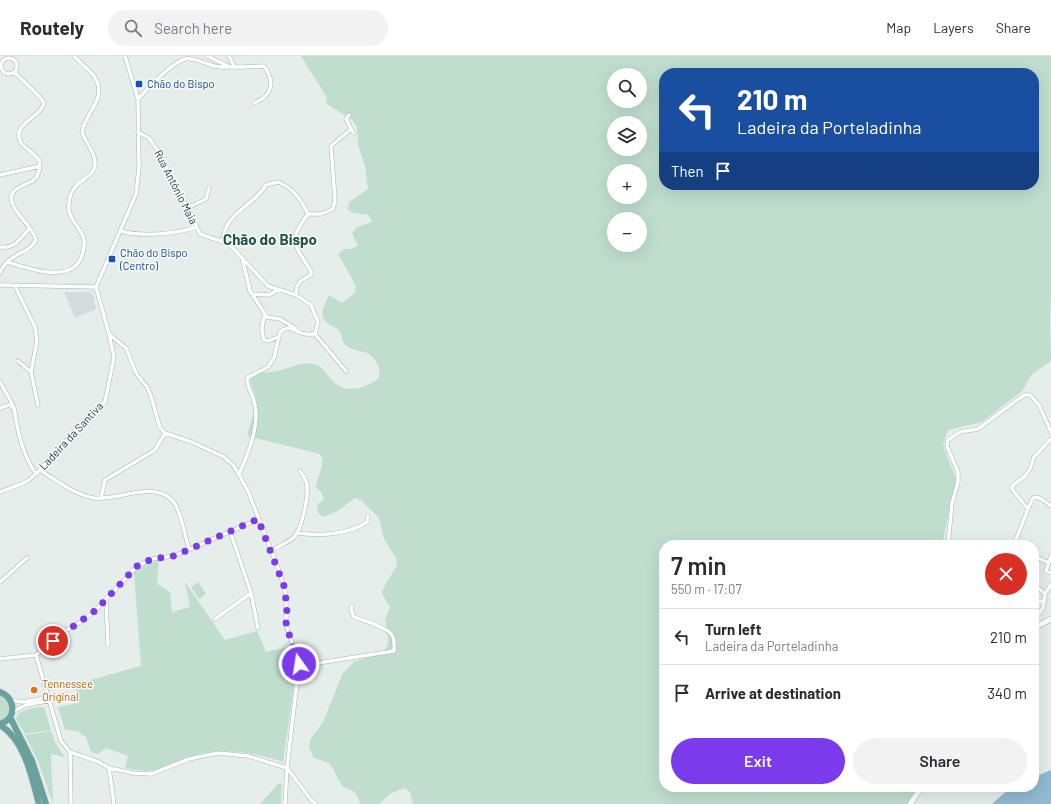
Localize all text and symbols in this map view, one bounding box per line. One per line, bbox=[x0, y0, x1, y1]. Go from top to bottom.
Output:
search box bbox=[108, 10, 388, 46]
text: Routely bbox=[20, 16, 84, 39]
icon: search bbox=[122, 17, 144, 39]
text: Search here bbox=[154, 19, 232, 37]
text: Map bbox=[886, 19, 911, 36]
text: Layers bbox=[933, 19, 974, 36]
text: Share bbox=[996, 19, 1031, 36]
map controls bbox=[607, 68, 647, 252]
button: search bbox=[607, 68, 647, 108]
place label: Chão do Bispo bbox=[147, 77, 215, 90]
marker: Chão do Bispo bbox=[134, 79, 144, 89]
text: 210 m bbox=[737, 82, 807, 116]
icon: left bbox=[671, 84, 723, 136]
button: layers bbox=[607, 116, 647, 156]
text: Ladeira da Porteladinha bbox=[737, 116, 922, 138]
street label: Rua António Maia bbox=[152, 147, 201, 226]
icon: arrive bbox=[712, 160, 734, 182]
text: Then bbox=[671, 162, 704, 180]
button: + bbox=[607, 164, 647, 204]
button: − bbox=[607, 212, 647, 252]
district label: Chão do Bispo bbox=[223, 230, 317, 248]
place label: Chão do Bispo (Centro) bbox=[119, 246, 188, 272]
marker: Chão do Bispo (Centro) bbox=[107, 254, 117, 264]
street label: Ladeira da Santiva bbox=[36, 399, 105, 472]
text: 7 min bbox=[671, 551, 727, 580]
button: close bbox=[985, 553, 1027, 595]
text: 550 m · 17:07 bbox=[671, 581, 742, 597]
text: Turn left bbox=[705, 620, 761, 638]
pin bbox=[36, 624, 70, 658]
icon: left bbox=[671, 626, 693, 648]
text: 210 m bbox=[990, 628, 1027, 646]
icon: arrive bbox=[42, 630, 64, 652]
text: Ladeira da Porteladinha bbox=[705, 638, 838, 654]
position arrow bbox=[278, 643, 320, 685]
place label: Tennessee Original bbox=[42, 677, 93, 703]
icon: arrive bbox=[671, 682, 693, 704]
text: Arrive at destination bbox=[705, 684, 841, 702]
text: 340 m bbox=[987, 684, 1027, 702]
marker: Tennessee Original bbox=[29, 685, 39, 695]
button: Exit bbox=[671, 738, 845, 784]
button: Share bbox=[853, 738, 1027, 784]

